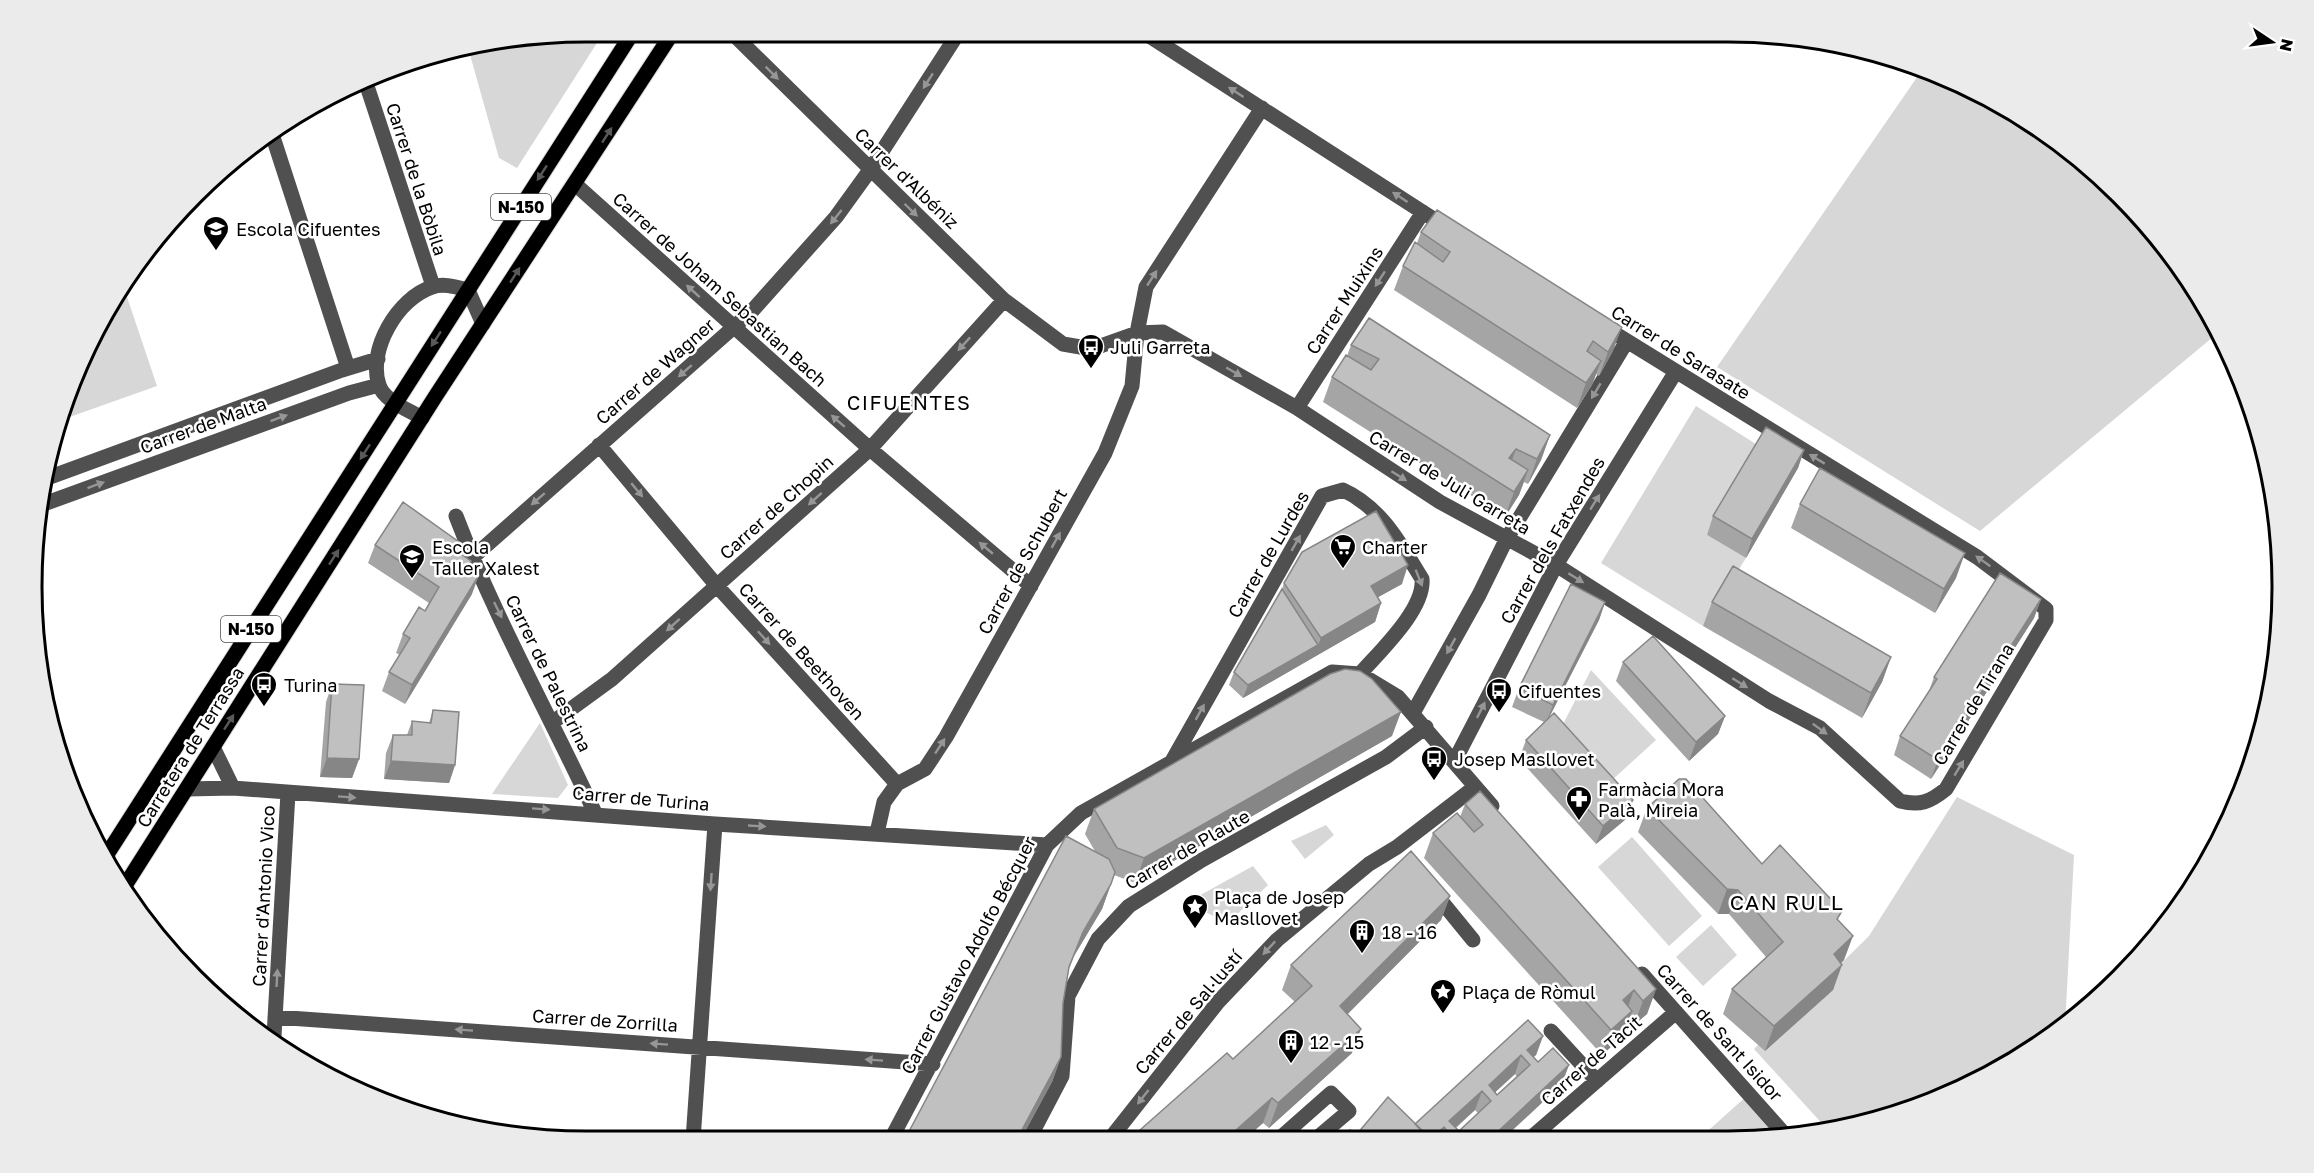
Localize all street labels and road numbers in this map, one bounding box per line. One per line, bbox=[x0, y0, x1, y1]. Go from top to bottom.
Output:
street label: Carrer de la Bòbila bbox=[382, 100, 452, 258]
street label: Carrer d'Albéniz bbox=[850, 123, 964, 233]
street label: Carrer de Joham Sebastian Bach bbox=[608, 187, 832, 391]
road number: N-150 bbox=[491, 194, 551, 220]
street label: Carrer Muixins bbox=[1301, 242, 1387, 358]
street label: Carrer de Sarasate bbox=[1607, 300, 1755, 404]
street label: Carrer de Wagner bbox=[591, 313, 719, 429]
street label: Carrer de Malta bbox=[137, 392, 269, 458]
street label: Carrer de Juli Garreta bbox=[1365, 425, 1535, 539]
street label: Carrer de Chopin bbox=[715, 450, 837, 564]
street label: Carrer dels Fatxendes bbox=[1495, 452, 1609, 628]
street label: Carrer de Schubert bbox=[973, 484, 1071, 638]
street label: Carrer de Lurdes bbox=[1223, 487, 1313, 621]
street label: Carrer de Beethoven bbox=[735, 578, 869, 724]
street label: Carrer de Palestrina bbox=[501, 591, 597, 755]
road number: N-150 bbox=[221, 616, 281, 642]
street label: Carrer de Tirana bbox=[1928, 639, 2018, 769]
street label: Carretera de Terrassa bbox=[132, 663, 248, 831]
street label: Carrer de Turina bbox=[571, 781, 711, 815]
street label: Carrer de Plaute bbox=[1121, 804, 1253, 894]
street label: Carrer d'Antonio Vico bbox=[247, 805, 279, 987]
street label: Carrer Gustavo Adolfo Bécquer bbox=[896, 832, 1040, 1078]
street label: Carrer de Sal·lustí bbox=[1130, 945, 1247, 1079]
street label: Carrer de Sant Isidor bbox=[1652, 959, 1788, 1105]
street label: Carrer de Zorrilla bbox=[531, 1004, 679, 1036]
street label: Carrer de Tàcit bbox=[1536, 1010, 1646, 1110]

